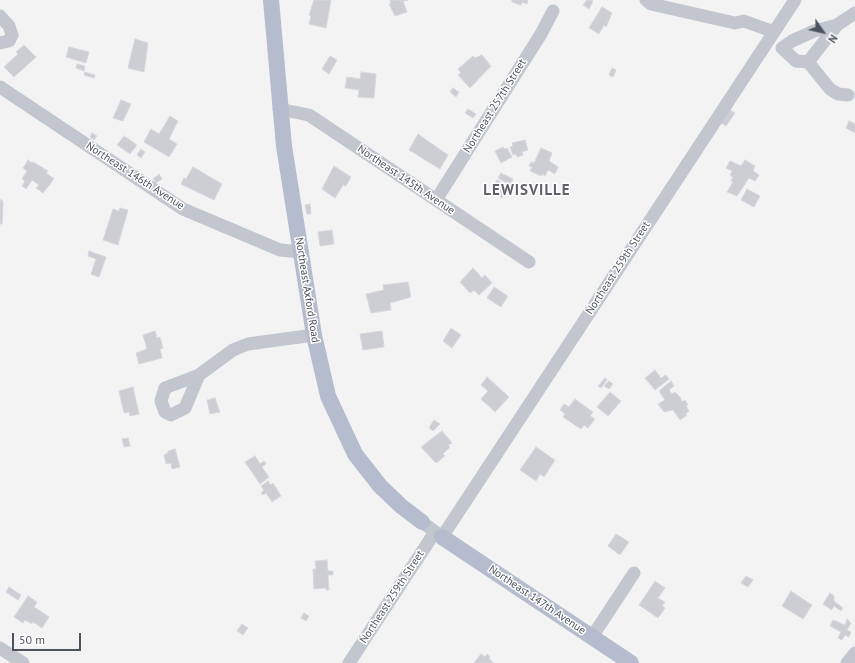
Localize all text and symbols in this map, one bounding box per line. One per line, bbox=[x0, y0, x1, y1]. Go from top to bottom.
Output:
north arrow bbox=[803, 12, 843, 52]
text: N bbox=[825, 32, 841, 46]
street label: Northeast 257th Street bbox=[461, 57, 529, 155]
street label: Northeast 146th Avenue bbox=[83, 139, 187, 213]
street label: Northeast 145th Avenue bbox=[355, 143, 457, 217]
district label: LEWISVILLE bbox=[483, 182, 571, 200]
street label: Northeast 259th Street bbox=[583, 219, 653, 317]
street label: Northeast Axford Road bbox=[292, 236, 322, 344]
street label: Northeast 259th Street bbox=[357, 548, 427, 646]
street label: Northeast 147th Avenue bbox=[486, 563, 588, 637]
scale bar bbox=[14, 625, 83, 651]
text: 50 m bbox=[19, 632, 45, 647]

